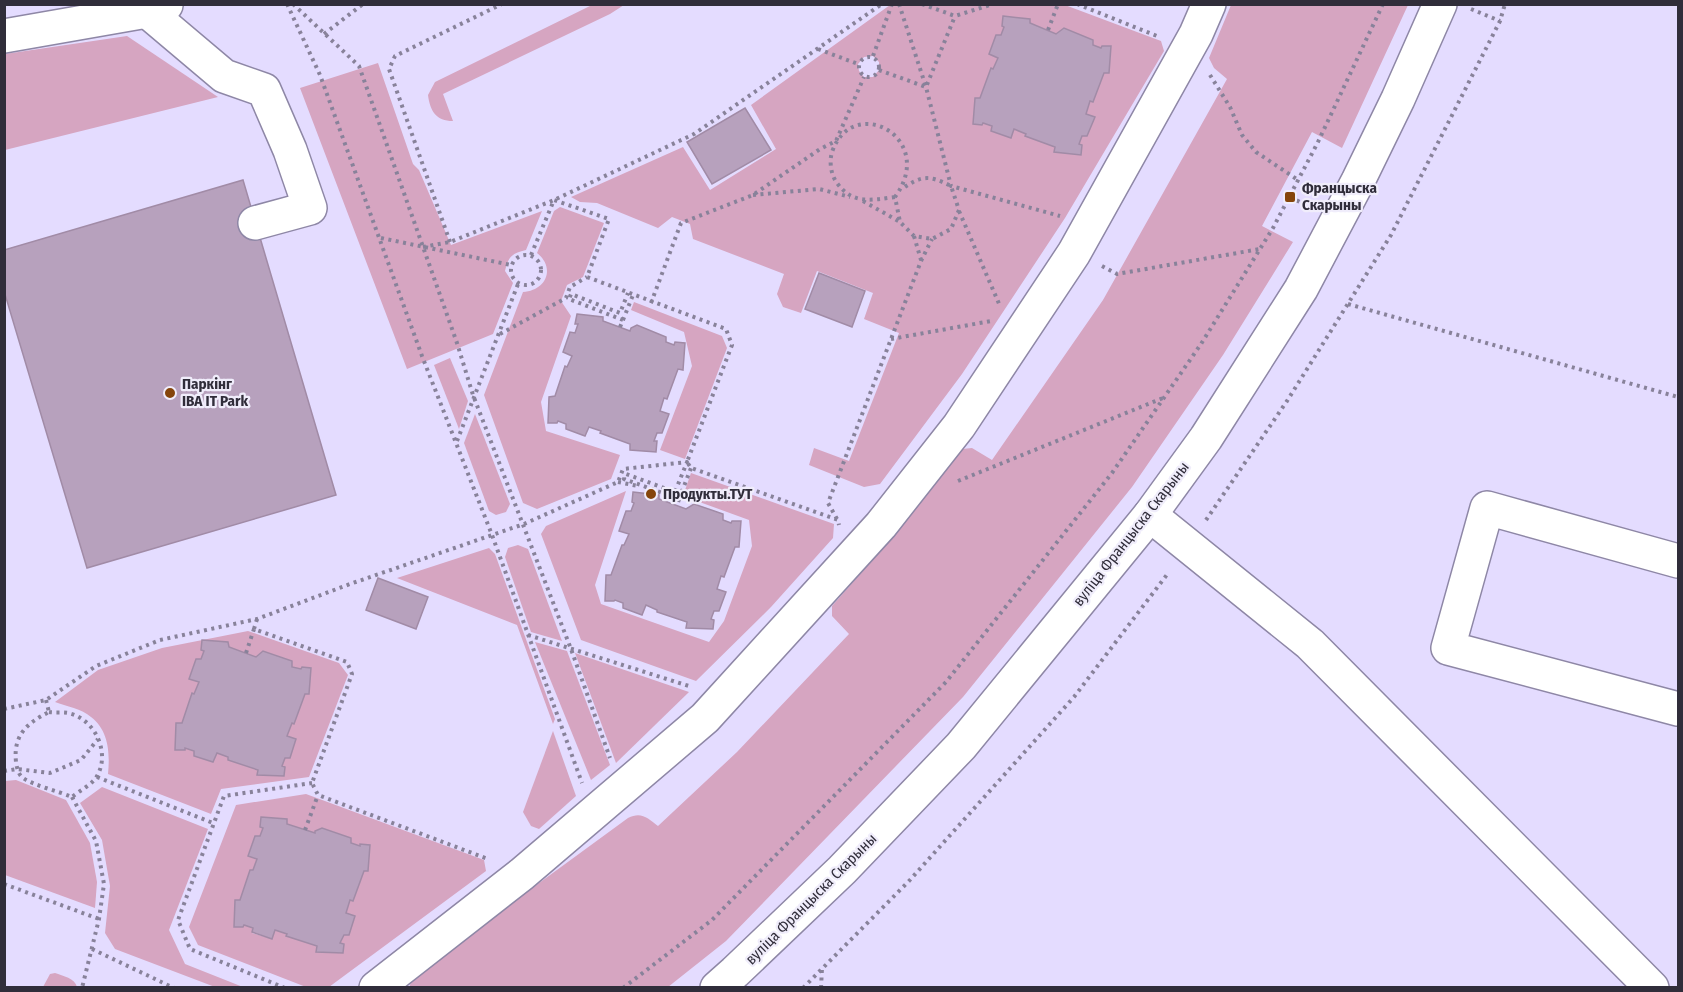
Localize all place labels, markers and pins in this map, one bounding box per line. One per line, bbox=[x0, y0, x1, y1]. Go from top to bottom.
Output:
place label: Францыска Скарыны bbox=[1302, 179, 1377, 214]
marker: Францыска Скарыны bbox=[1283, 190, 1297, 204]
place label: Паркінг IBA IT Park bbox=[182, 375, 249, 410]
marker: Паркінг IBA IT Park bbox=[163, 386, 177, 400]
place label: Продукты.ТУТ bbox=[663, 485, 753, 503]
marker: Продукты.ТУТ bbox=[644, 487, 658, 501]

